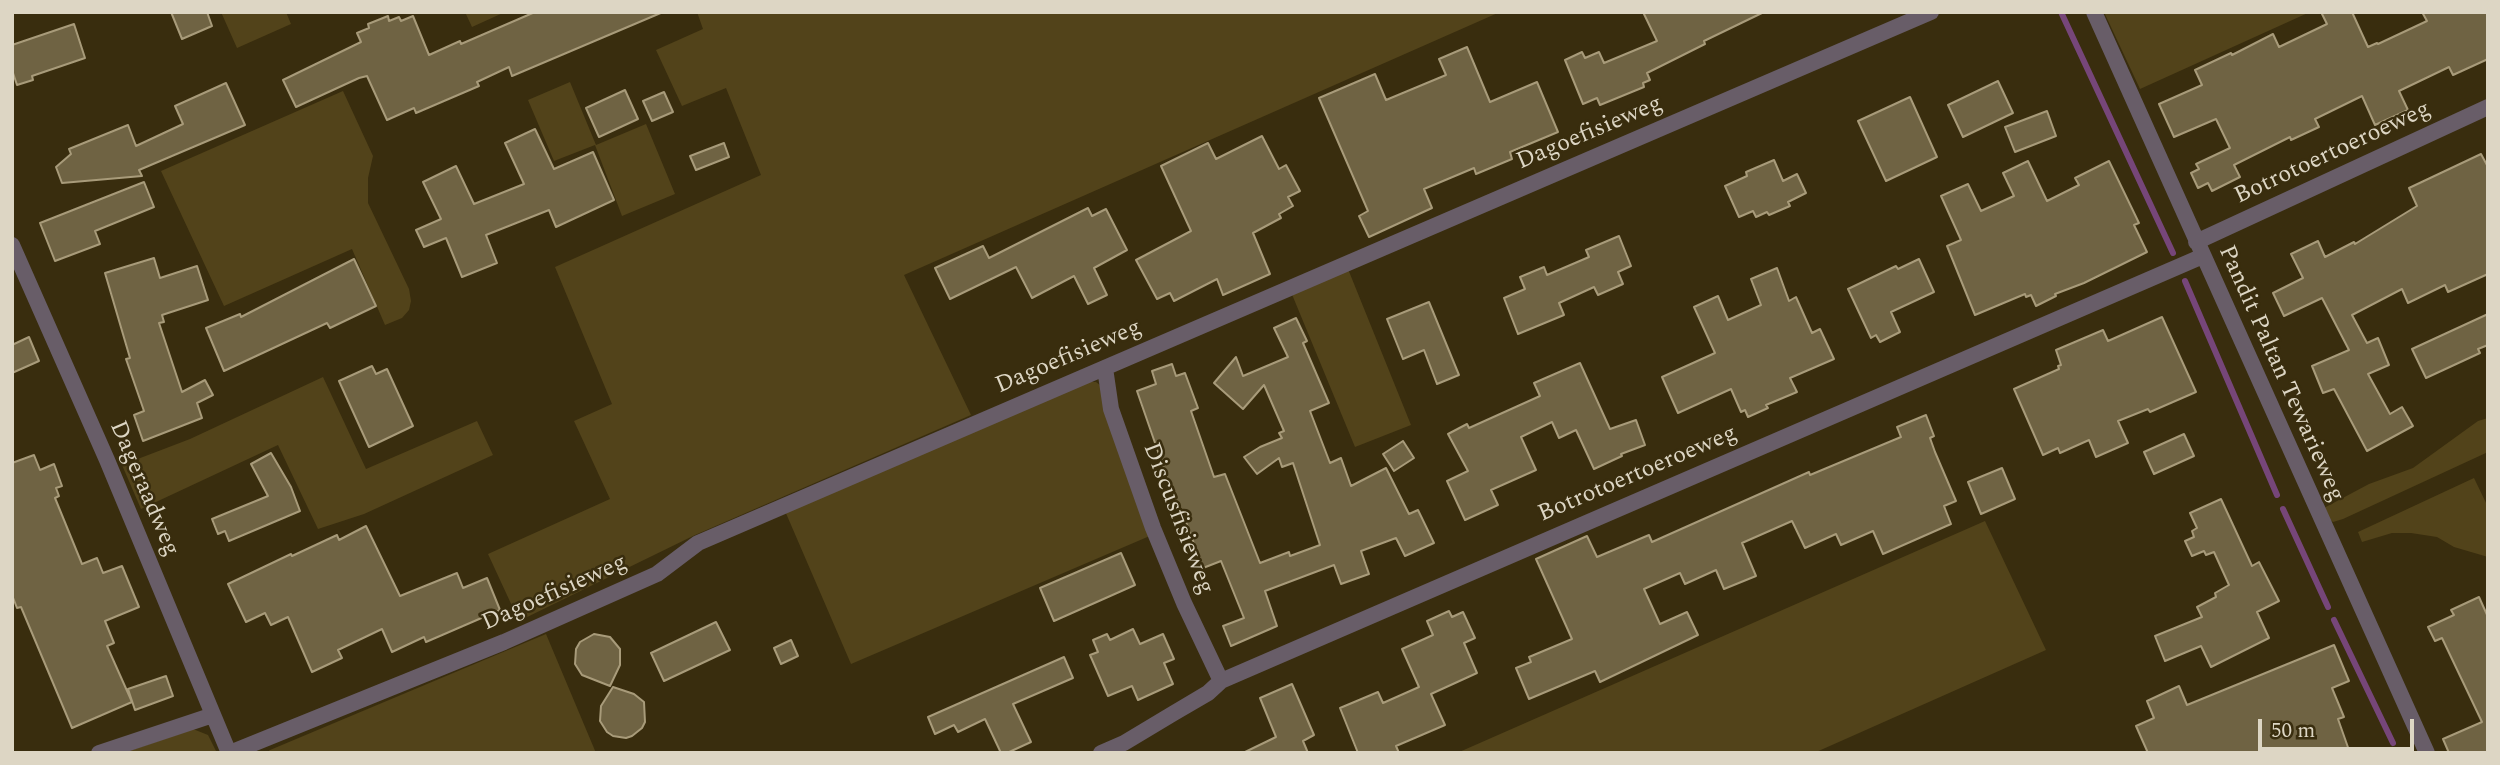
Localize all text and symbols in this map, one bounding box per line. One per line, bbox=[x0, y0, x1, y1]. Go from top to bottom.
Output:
street label: Dagoefisieweg bbox=[1513, 90, 1667, 178]
street label: Botrotoertoeroeweg bbox=[2230, 96, 2436, 212]
street label: Pandit Paltan Tewarieweg bbox=[2210, 241, 2350, 507]
street label: Dagoefisieweg bbox=[992, 314, 1146, 402]
street label: Dageraadweg bbox=[102, 417, 184, 561]
street label: Botrotoertoeroeweg bbox=[1534, 420, 1742, 530]
street label: Discusfisieweg bbox=[1135, 439, 1219, 599]
street label: Dagoefisieweg bbox=[478, 549, 632, 639]
scale bar bbox=[2262, 706, 2418, 750]
text: 50 m bbox=[2271, 715, 2315, 747]

